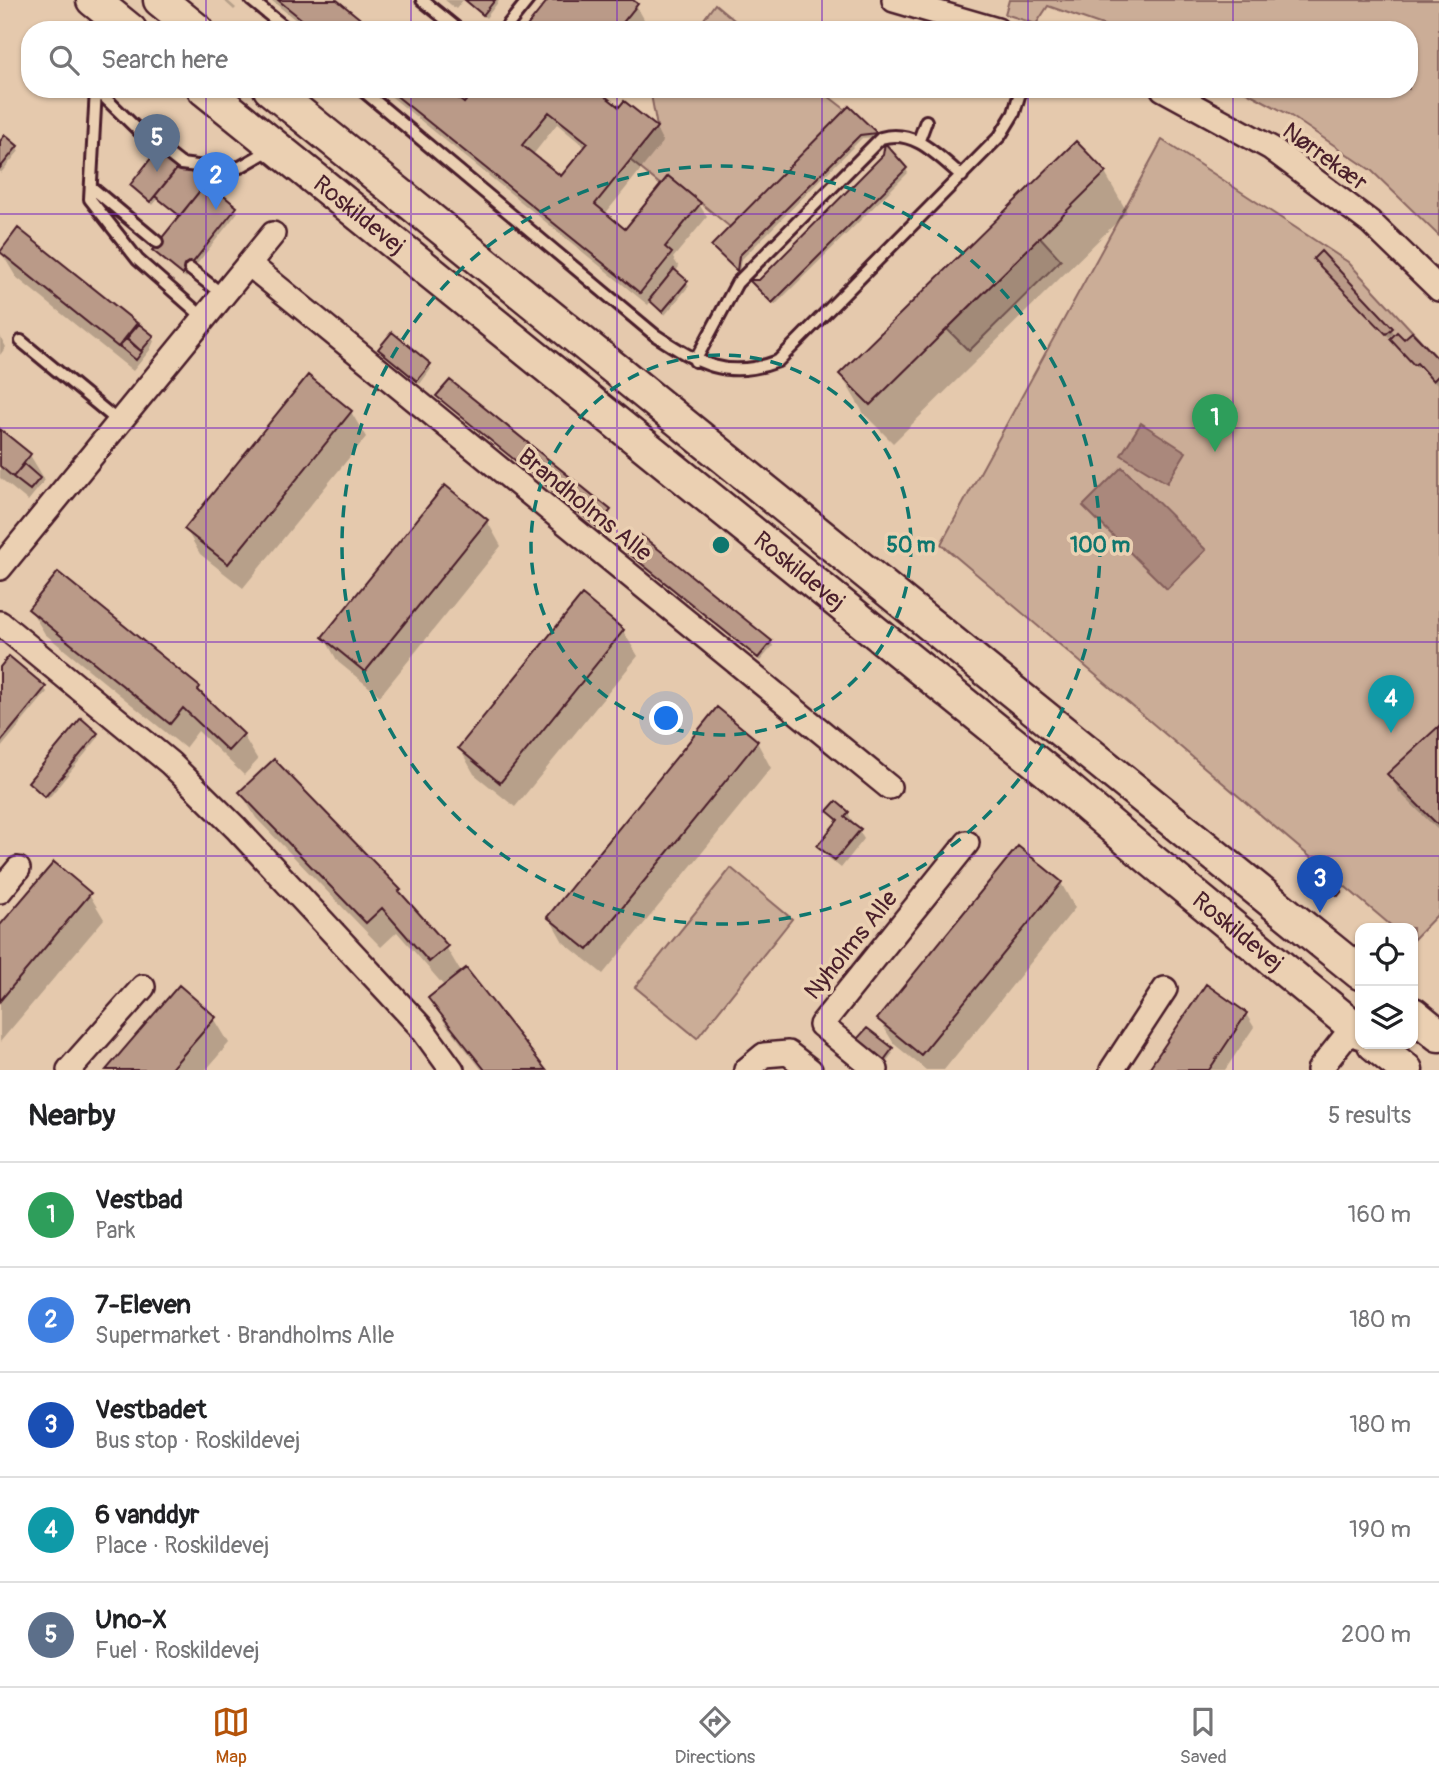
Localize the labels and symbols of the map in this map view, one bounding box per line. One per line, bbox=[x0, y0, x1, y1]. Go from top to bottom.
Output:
pin: 5 bbox=[134, 114, 180, 172]
street label: Nørrekær bbox=[1277, 116, 1373, 198]
pin: 2 bbox=[193, 152, 239, 210]
street label: Roskildevej bbox=[308, 169, 411, 261]
pin: 1 bbox=[1192, 394, 1238, 452]
street label: Brandholms Alle bbox=[512, 442, 658, 568]
street label: Roskildevej bbox=[748, 525, 851, 617]
text: 50 m bbox=[887, 532, 936, 559]
text: 100 m bbox=[1070, 532, 1130, 559]
centre of rings bbox=[709, 533, 733, 557]
pin: 4 bbox=[1368, 675, 1414, 733]
your location bbox=[649, 701, 683, 735]
pin: 3 bbox=[1297, 855, 1343, 913]
street label: Nyholms Alle bbox=[798, 884, 904, 1005]
street label: Roskildevej bbox=[1187, 886, 1290, 978]

